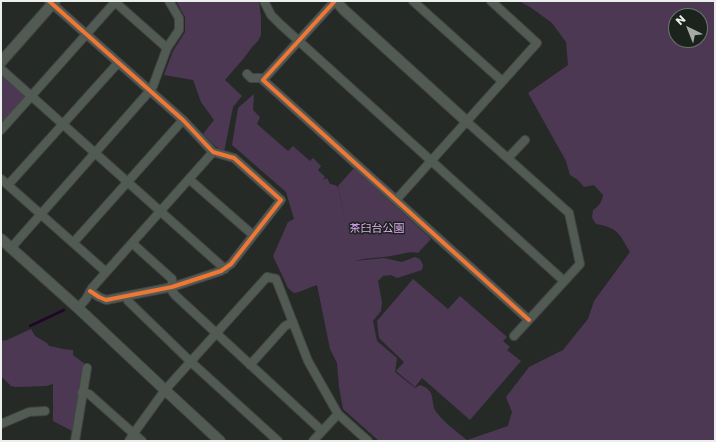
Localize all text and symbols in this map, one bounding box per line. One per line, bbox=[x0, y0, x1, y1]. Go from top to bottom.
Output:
north arrow bbox=[668, 8, 708, 48]
text: N bbox=[672, 11, 689, 29]
park label: 茶臼台公園 bbox=[350, 222, 404, 236]

